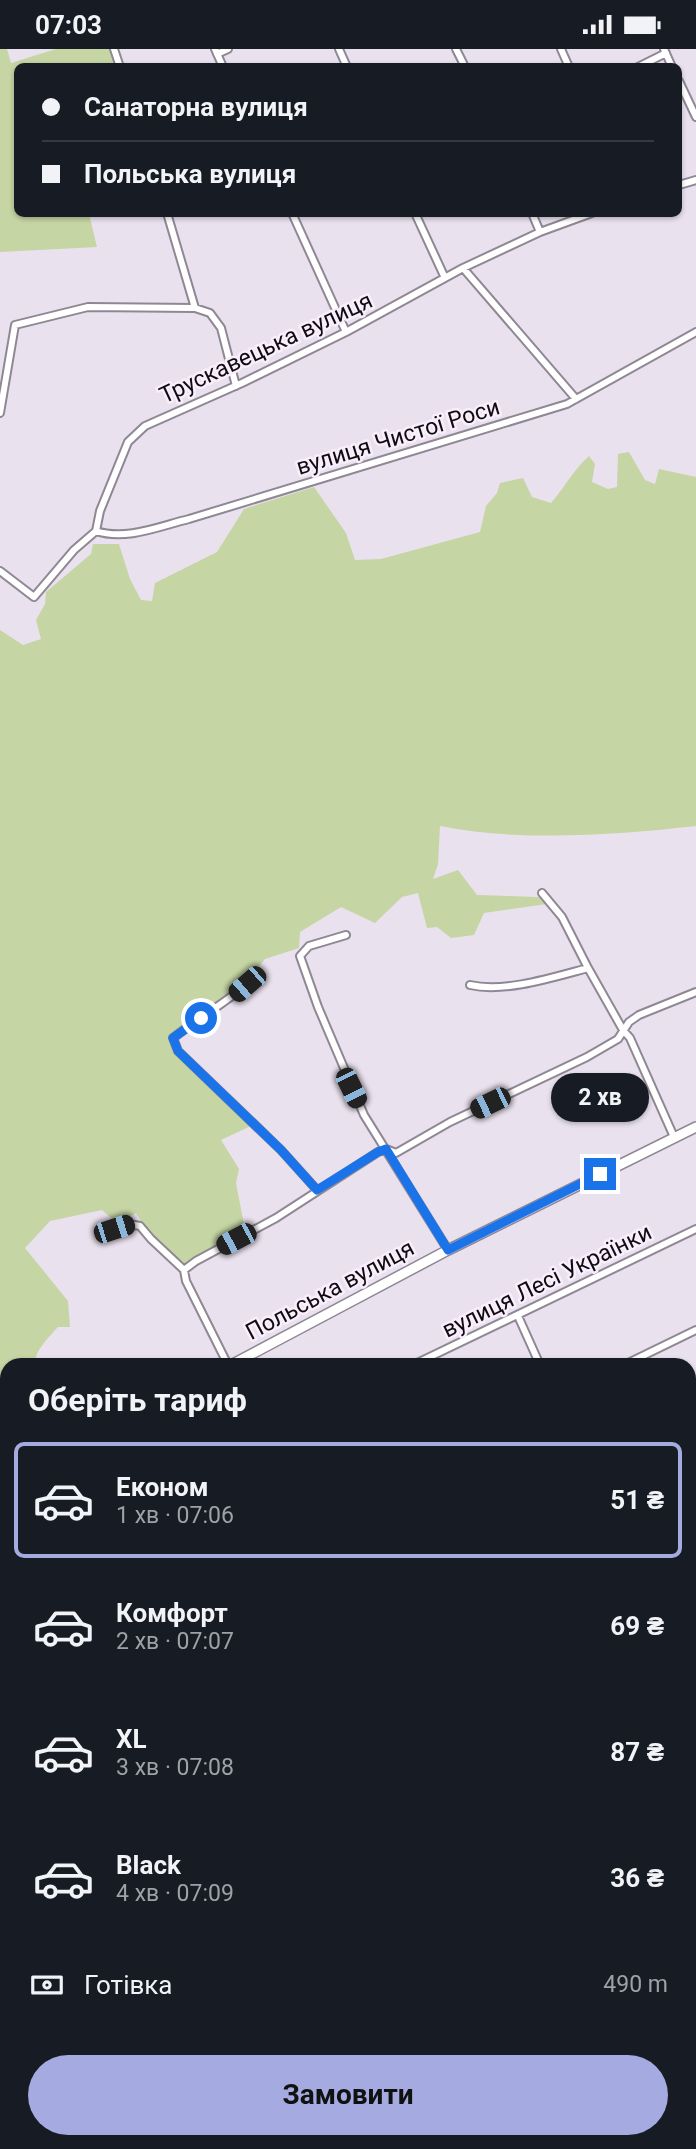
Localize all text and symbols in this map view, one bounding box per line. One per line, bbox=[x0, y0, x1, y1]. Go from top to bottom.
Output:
text: 07:03 bbox=[35, 10, 102, 40]
text: Санаторна вулиця bbox=[84, 92, 308, 122]
text: Польська вулиця bbox=[84, 159, 296, 189]
street label: Трускавецька вулиця bbox=[155, 287, 377, 409]
street label: вулиця Чистої Роси bbox=[293, 393, 503, 481]
car bbox=[225, 962, 270, 1006]
route start bbox=[185, 1002, 217, 1034]
car bbox=[333, 1065, 370, 1111]
callout: 2 хв bbox=[551, 1073, 649, 1121]
car bbox=[467, 1084, 514, 1122]
text: 2 хв bbox=[578, 1084, 622, 1111]
route end bbox=[584, 1158, 616, 1190]
car bbox=[91, 1213, 138, 1245]
street label: вулиця Лесі Українки bbox=[438, 1219, 656, 1343]
car bbox=[213, 1220, 260, 1258]
street label: Польська вулиця bbox=[241, 1234, 419, 1346]
text: Оберіть тариф bbox=[28, 1381, 247, 1419]
icon: car bbox=[32, 1469, 95, 1532]
text: Економ bbox=[116, 1472, 208, 1502]
text: 51 ₴ bbox=[610, 1485, 664, 1515]
text: 1 хв · 07:06 bbox=[116, 1502, 234, 1529]
icon: car bbox=[32, 1595, 95, 1658]
text: Комфорт bbox=[116, 1598, 228, 1628]
text: 69 ₴ bbox=[610, 1611, 664, 1641]
text: 2 хв · 07:07 bbox=[116, 1628, 234, 1655]
icon: car bbox=[32, 1721, 95, 1784]
text: XL bbox=[116, 1724, 147, 1754]
text: 87 ₴ bbox=[610, 1737, 664, 1767]
text: 3 хв · 07:08 bbox=[116, 1754, 234, 1781]
icon: car bbox=[32, 1847, 95, 1910]
text: Black bbox=[116, 1850, 181, 1880]
text: 36 ₴ bbox=[610, 1863, 664, 1893]
text: 4 хв · 07:09 bbox=[116, 1880, 234, 1907]
icon: cash bbox=[28, 1966, 66, 2004]
text: Готівка bbox=[84, 1970, 173, 2000]
text: 490 m bbox=[603, 1971, 668, 1998]
button: Замовити bbox=[28, 2055, 668, 2135]

